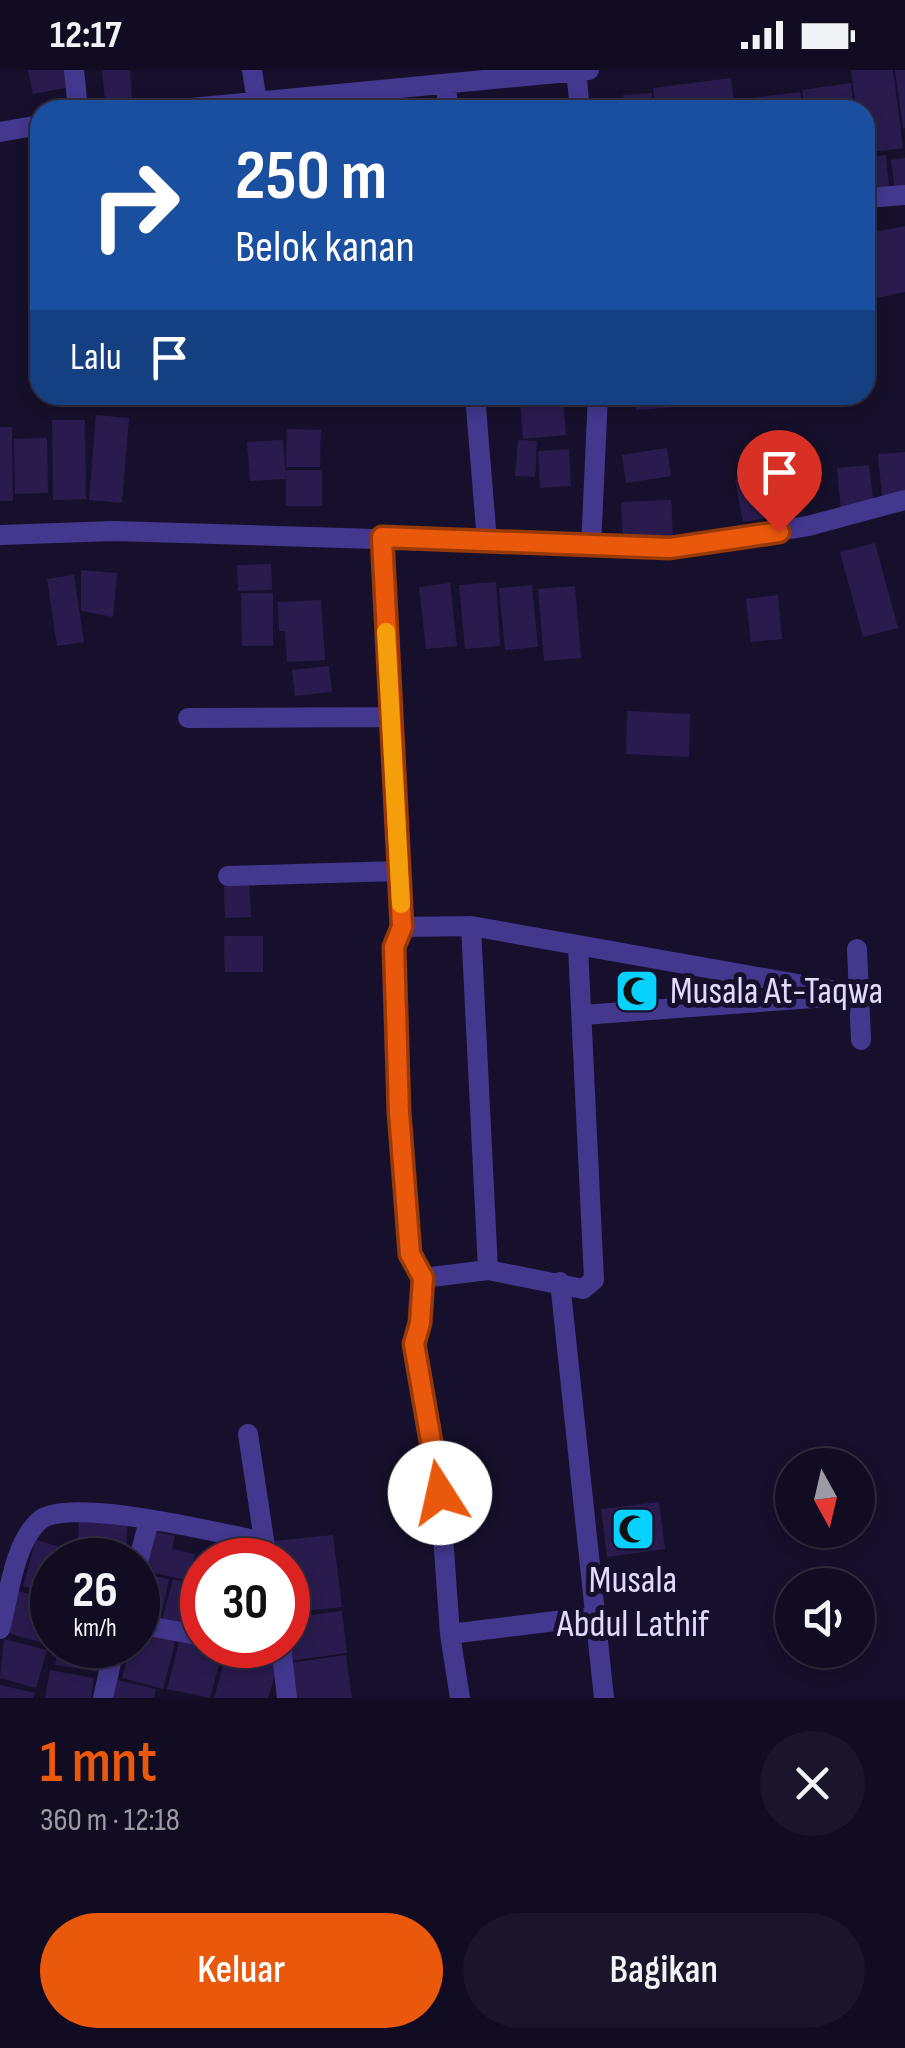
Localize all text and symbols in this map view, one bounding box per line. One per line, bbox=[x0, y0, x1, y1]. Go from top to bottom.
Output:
text: 12:17 bbox=[50, 13, 122, 58]
text: 250 m bbox=[235, 135, 387, 219]
icon: right bbox=[70, 140, 200, 270]
text: Belok kanan bbox=[235, 220, 415, 275]
icon: arrive bbox=[142, 330, 197, 385]
text: Lalu bbox=[70, 335, 122, 380]
pin bbox=[737, 430, 822, 533]
icon: arrive bbox=[752, 445, 807, 500]
mosque icon: Musala At-Taqwa bbox=[614, 968, 660, 1014]
place label: Musala At-Taqwa bbox=[670, 969, 883, 1014]
position arrow bbox=[388, 1441, 492, 1545]
north arrow bbox=[775, 1448, 875, 1548]
map controls bbox=[775, 1448, 875, 1668]
mosque icon: Musala Abdul Lathif bbox=[610, 1506, 656, 1552]
speed limit sign: 30 bbox=[180, 1538, 310, 1668]
place label: Musala Abdul Lathif bbox=[556, 1558, 710, 1647]
text: 26 bbox=[72, 1561, 118, 1621]
button: sound bbox=[775, 1568, 875, 1668]
text: km/h bbox=[73, 1613, 117, 1644]
text: 1 mnt bbox=[40, 1727, 157, 1799]
button: close bbox=[760, 1731, 865, 1836]
text: 360 m · 12:18 bbox=[40, 1801, 180, 1840]
button: Keluar bbox=[40, 1913, 443, 2028]
button: Bagikan bbox=[463, 1913, 865, 2028]

